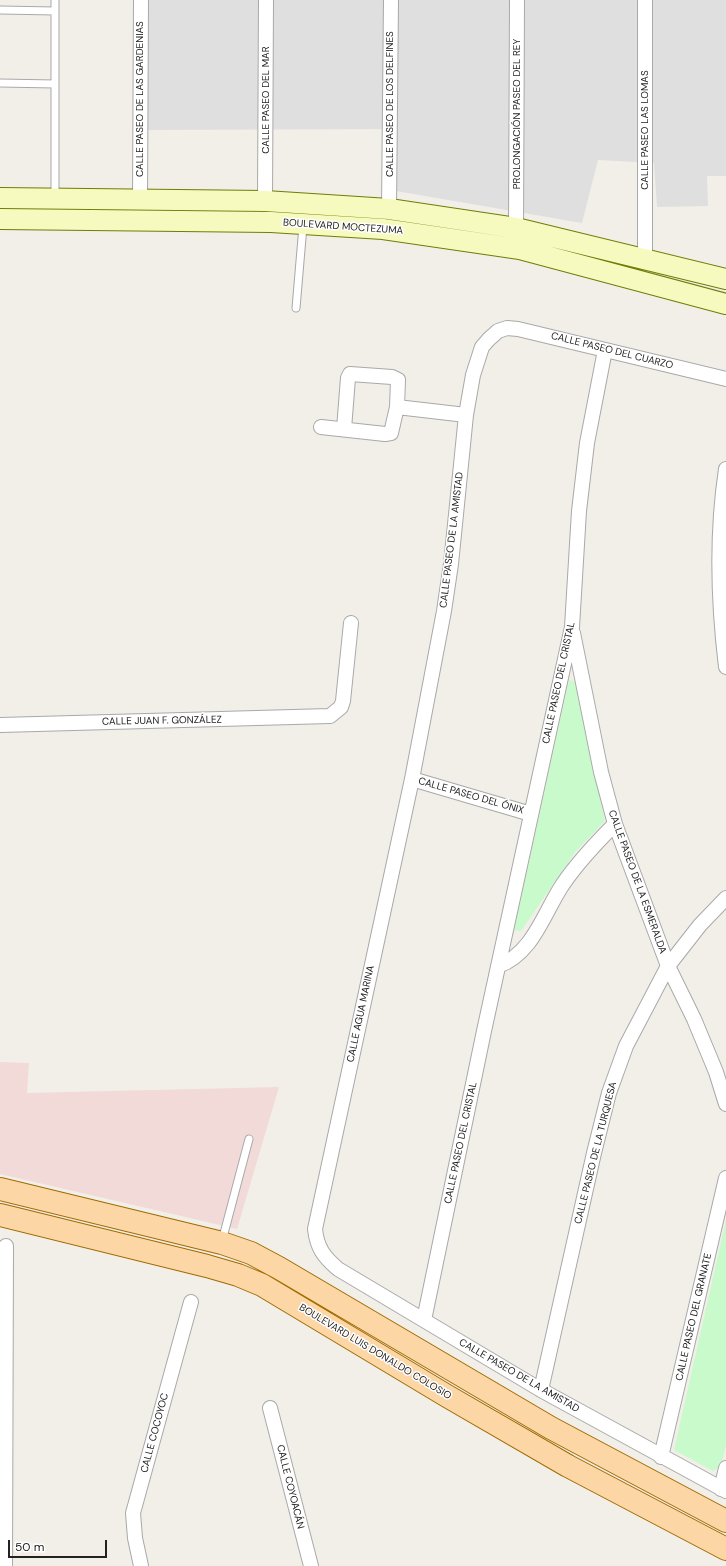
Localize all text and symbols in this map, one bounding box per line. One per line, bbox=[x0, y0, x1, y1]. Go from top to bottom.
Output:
street label: CALLE PASEO DE LAS GARDENIAS bbox=[134, 21, 146, 177]
street label: CALLE PASEO DE LOS DELFINES bbox=[384, 31, 396, 177]
street label: PROLONGACIÓN PASEO DEL REY bbox=[511, 39, 523, 189]
street label: CALLE PASEO DEL MAR bbox=[260, 46, 272, 154]
street label: CALLE PASEO LAS LOMAS bbox=[639, 70, 651, 190]
street label: BOULEVARD MOCTEZUMA bbox=[282, 217, 404, 237]
street label: CALLE PASEO DEL CUARZO bbox=[550, 330, 674, 372]
street label: CALLE PASEO DE LA AMISTAD bbox=[438, 471, 466, 609]
street label: CALLE PASEO DEL CRISTAL bbox=[540, 621, 578, 745]
street label: CALLE JUAN F. GONZÁLEZ bbox=[102, 714, 222, 728]
street label: CALLE PASEO DEL ÓNIX bbox=[417, 775, 525, 817]
street label: CALLE PASEO DE LA ESMERALDA bbox=[605, 809, 669, 955]
street label: CALLE AGUA MARINA bbox=[345, 964, 377, 1064]
street label: CALLE PASEO DEL CRISTAL bbox=[442, 1081, 480, 1205]
street label: CALLE PASEO DE LA TURQUESA bbox=[573, 1081, 619, 1225]
street label: CALLE PASEO DEL GRANATE bbox=[673, 1252, 715, 1382]
street label: BOULEVARD LUIS DONALDO COLOSIO bbox=[297, 1302, 453, 1402]
street label: CALLE PASEO DE LA AMISTAD bbox=[457, 1337, 581, 1415]
street label: CALLE COCOYOC bbox=[139, 1392, 171, 1474]
street label: CALLE COYOACÁN bbox=[274, 1444, 306, 1530]
scale bar bbox=[10, 1532, 109, 1558]
text: 50 m bbox=[15, 1539, 44, 1555]

